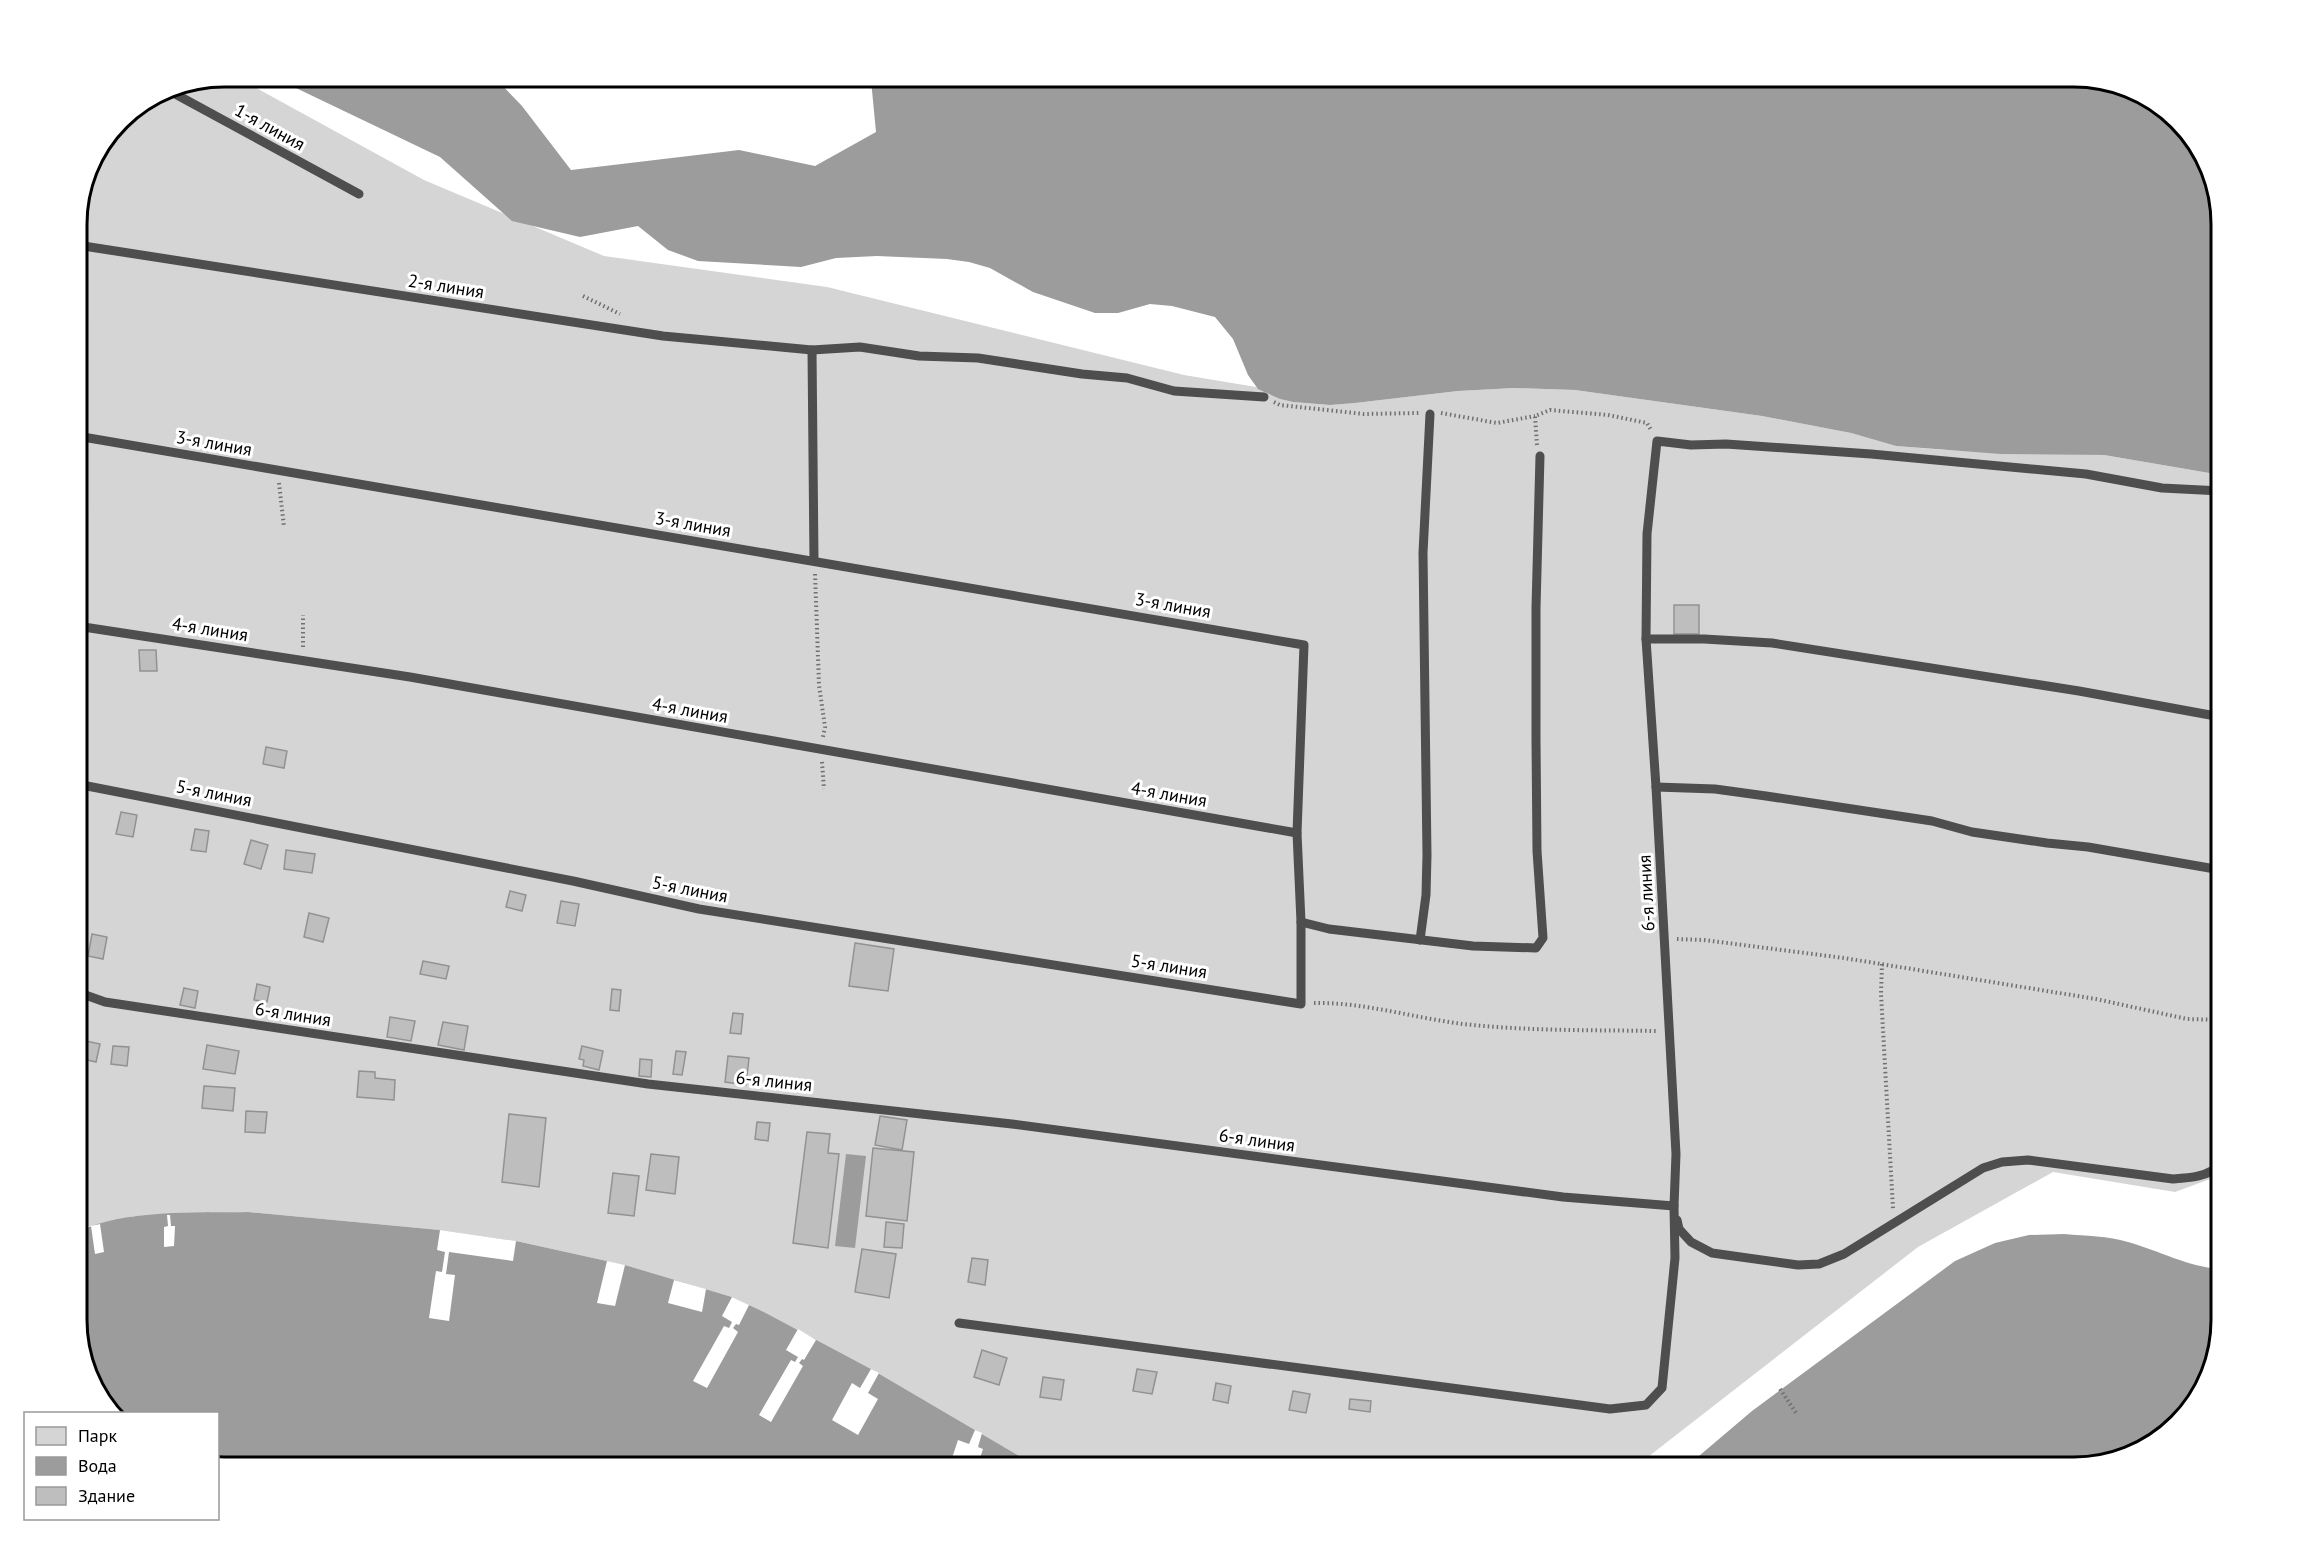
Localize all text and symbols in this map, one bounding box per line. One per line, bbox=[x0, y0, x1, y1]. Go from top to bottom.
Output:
street label: 1-я линия bbox=[231, 98, 309, 156]
street label: 2-я линия bbox=[406, 269, 486, 303]
street label: 3-я линия bbox=[174, 425, 254, 461]
street label: 3-я линия bbox=[653, 506, 733, 542]
street label: 3-я линия bbox=[1133, 587, 1213, 623]
street label: 4-я линия bbox=[170, 612, 250, 646]
street label: 4-я линия bbox=[650, 692, 730, 728]
street label: 5-я линия bbox=[174, 774, 254, 812]
street label: 4-я линия bbox=[1129, 776, 1209, 812]
street label: 6-я линия bbox=[1633, 854, 1659, 932]
street label: 5-я линия bbox=[650, 870, 730, 908]
street label: 5-я линия bbox=[1129, 949, 1209, 983]
street label: 6-я линия bbox=[253, 997, 333, 1031]
street label: 6-я линия bbox=[735, 1066, 813, 1096]
street label: 6-я линия bbox=[1217, 1123, 1297, 1157]
legend bbox=[24, 1412, 219, 1520]
text: Парк bbox=[78, 1424, 118, 1447]
text: Вода bbox=[78, 1454, 117, 1477]
text: Здание bbox=[78, 1484, 135, 1507]

